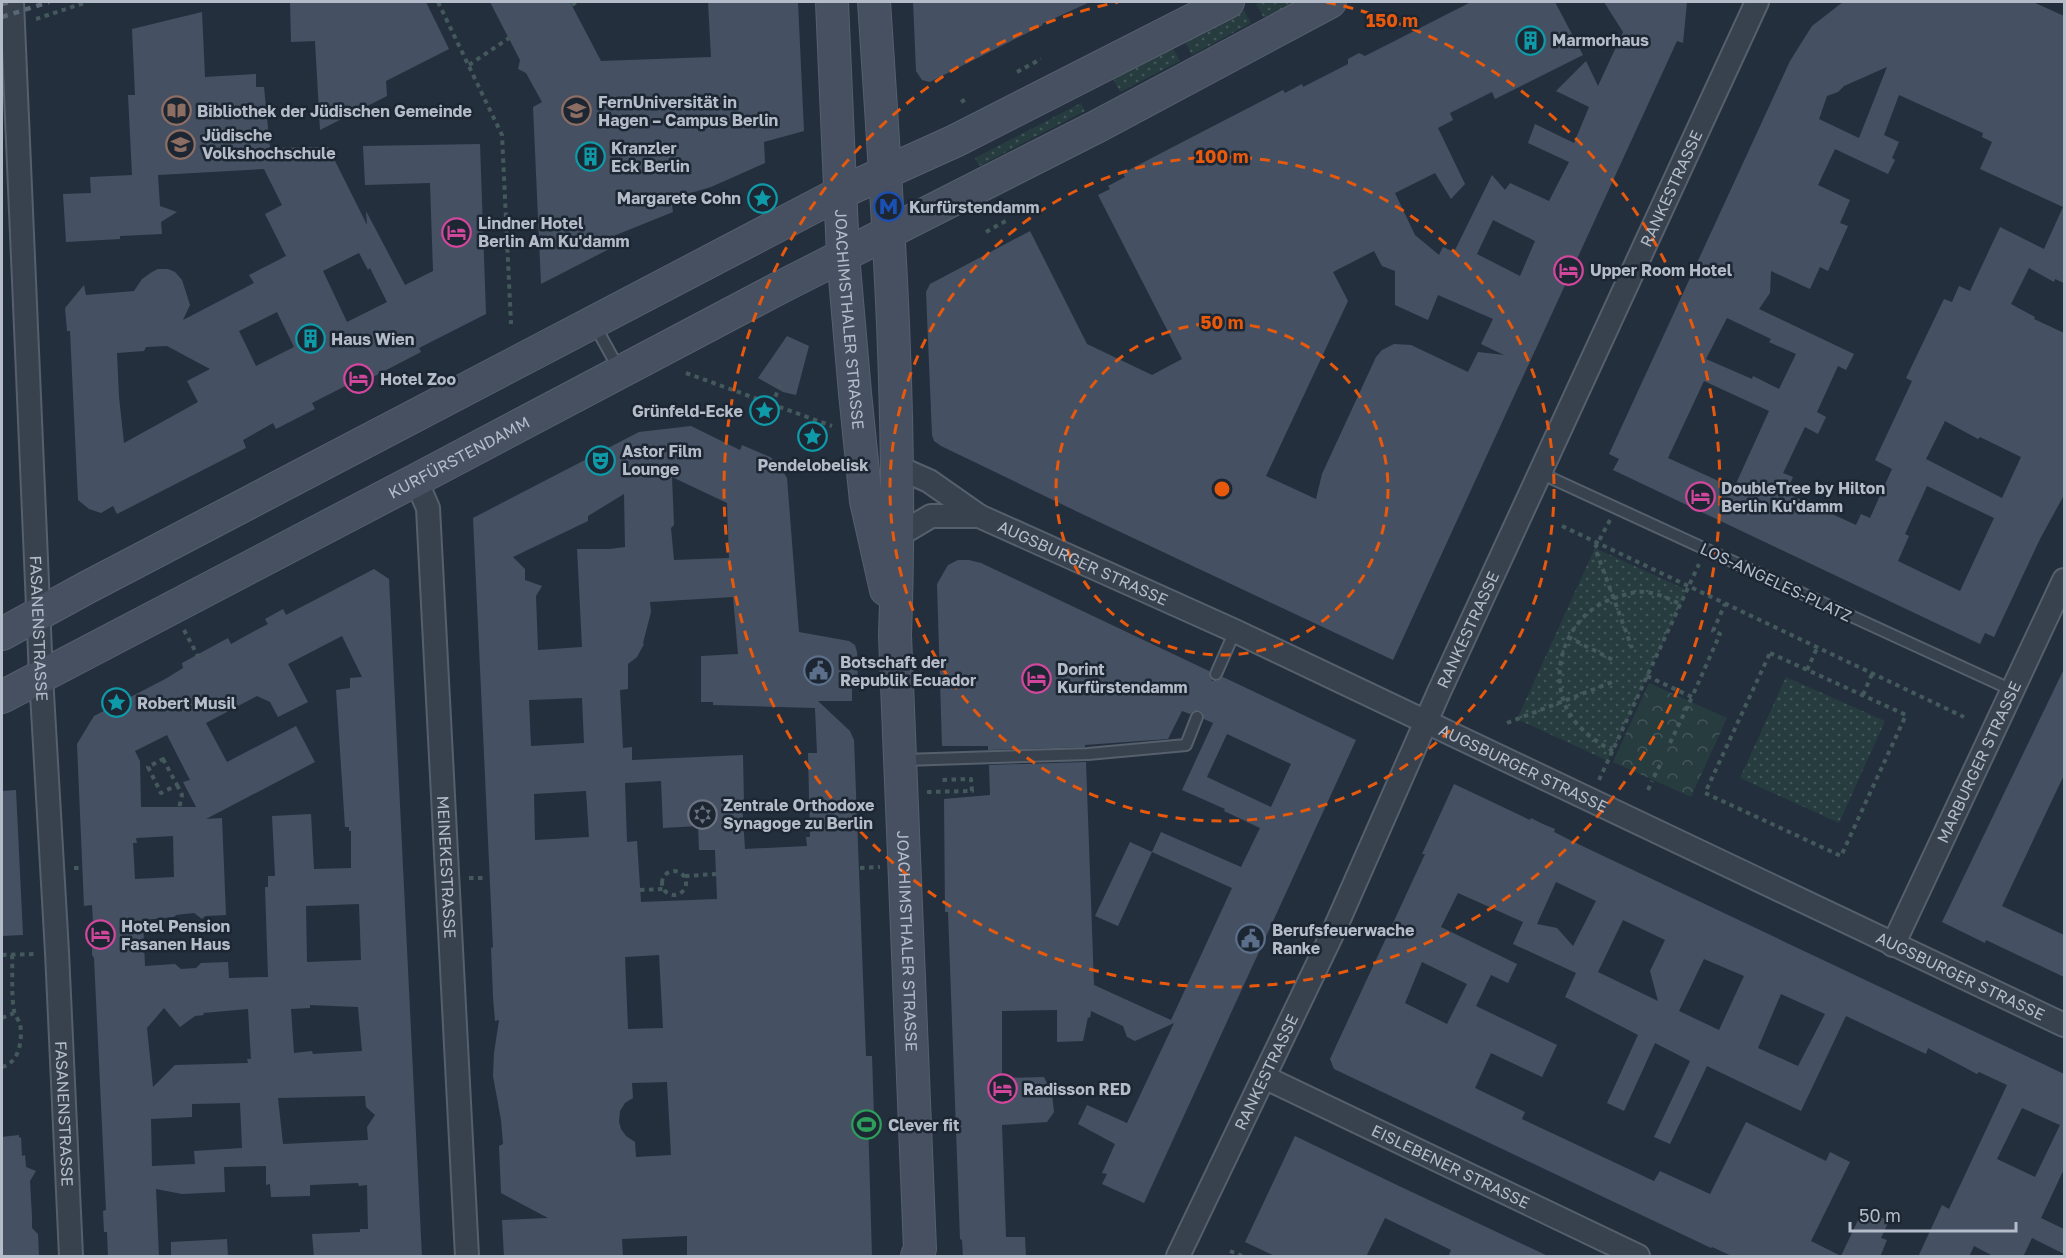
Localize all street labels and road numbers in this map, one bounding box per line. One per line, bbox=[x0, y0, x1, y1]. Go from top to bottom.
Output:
street label: RANKESTRASSE bbox=[1636, 127, 1707, 250]
street label: JOACHIMSTHALER STRASSE bbox=[831, 209, 869, 431]
street label: KURFÜRSTENDAMM bbox=[385, 412, 533, 503]
street label: AUGSBURGER STRASSE bbox=[995, 516, 1171, 610]
street label: LOS-ANGELES-PLATZ bbox=[1697, 538, 1855, 626]
street label: FASANENSTRASSE bbox=[26, 555, 52, 702]
street label: RANKESTRASSE bbox=[1432, 568, 1503, 691]
street label: MARBURGER STRASSE bbox=[1932, 678, 2025, 846]
street label: AUGSBURGER STRASSE bbox=[1436, 719, 1611, 817]
street label: MEINEKESTRASSE bbox=[433, 795, 460, 939]
street label: JOACHIMSTHALER STRASSE bbox=[893, 830, 922, 1052]
street label: AUGSBURGER STRASSE bbox=[1873, 927, 2048, 1024]
street label: RANKESTRASSE bbox=[1230, 1011, 1302, 1133]
street label: FASANENSTRASSE bbox=[51, 1040, 78, 1187]
street label: EISLEBENER STRASSE bbox=[1368, 1120, 1533, 1213]

